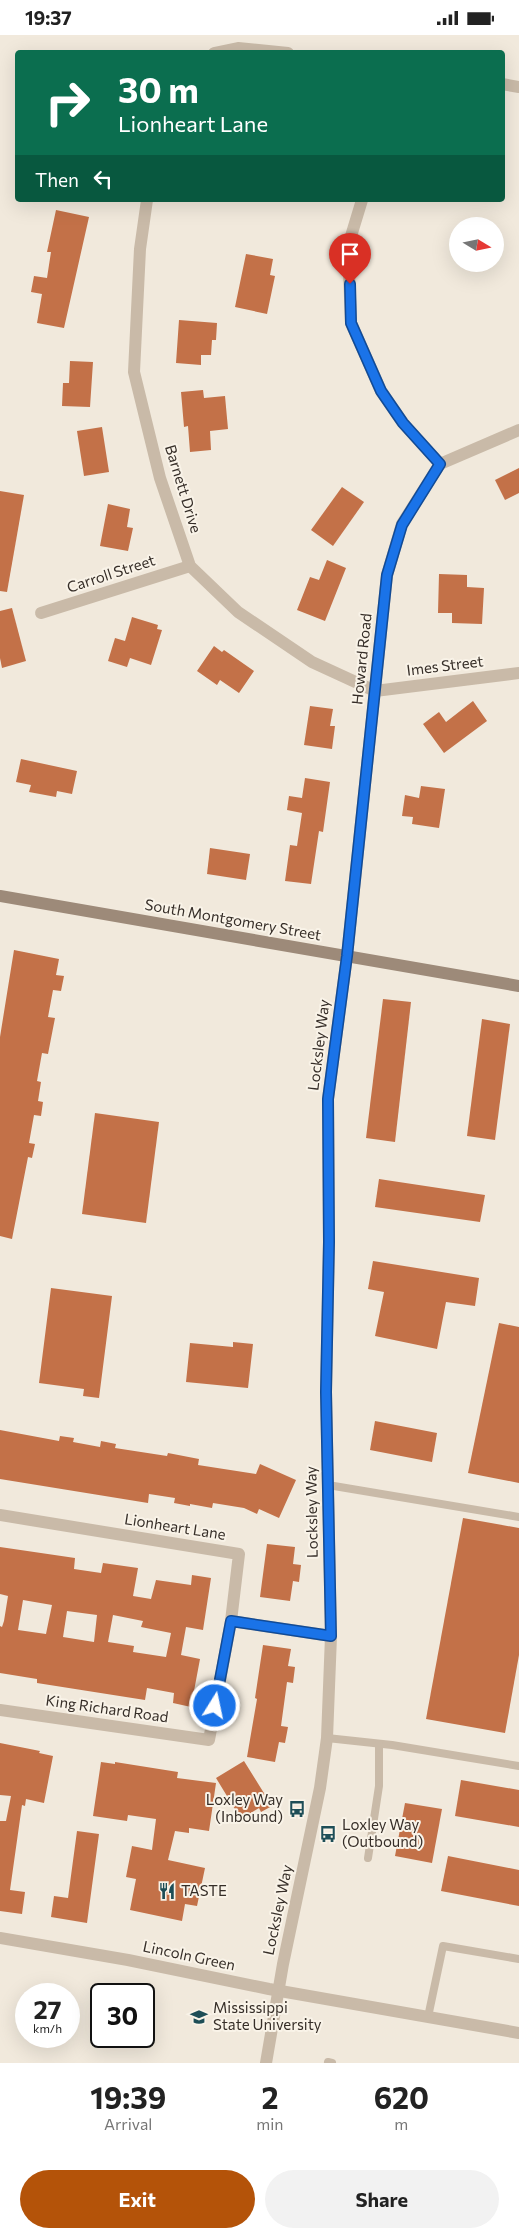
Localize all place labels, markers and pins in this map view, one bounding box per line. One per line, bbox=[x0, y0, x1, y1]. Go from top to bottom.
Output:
pin bbox=[329, 233, 371, 284]
place label: Loxley Way (Inbound) bbox=[206, 1790, 283, 1825]
bus stop icon: Loxley Way (Inbound) bbox=[287, 1799, 307, 1819]
place label: Loxley Way (Outbound) bbox=[342, 1815, 423, 1850]
bus stop icon: Loxley Way (Outbound) bbox=[318, 1824, 338, 1844]
restaurant icon: TASTE bbox=[157, 1881, 177, 1901]
place label: TASTE bbox=[181, 1881, 227, 1899]
place label: Mississippi State University bbox=[213, 1998, 322, 2033]
school or university icon: Mississippi State University bbox=[189, 2007, 209, 2027]

